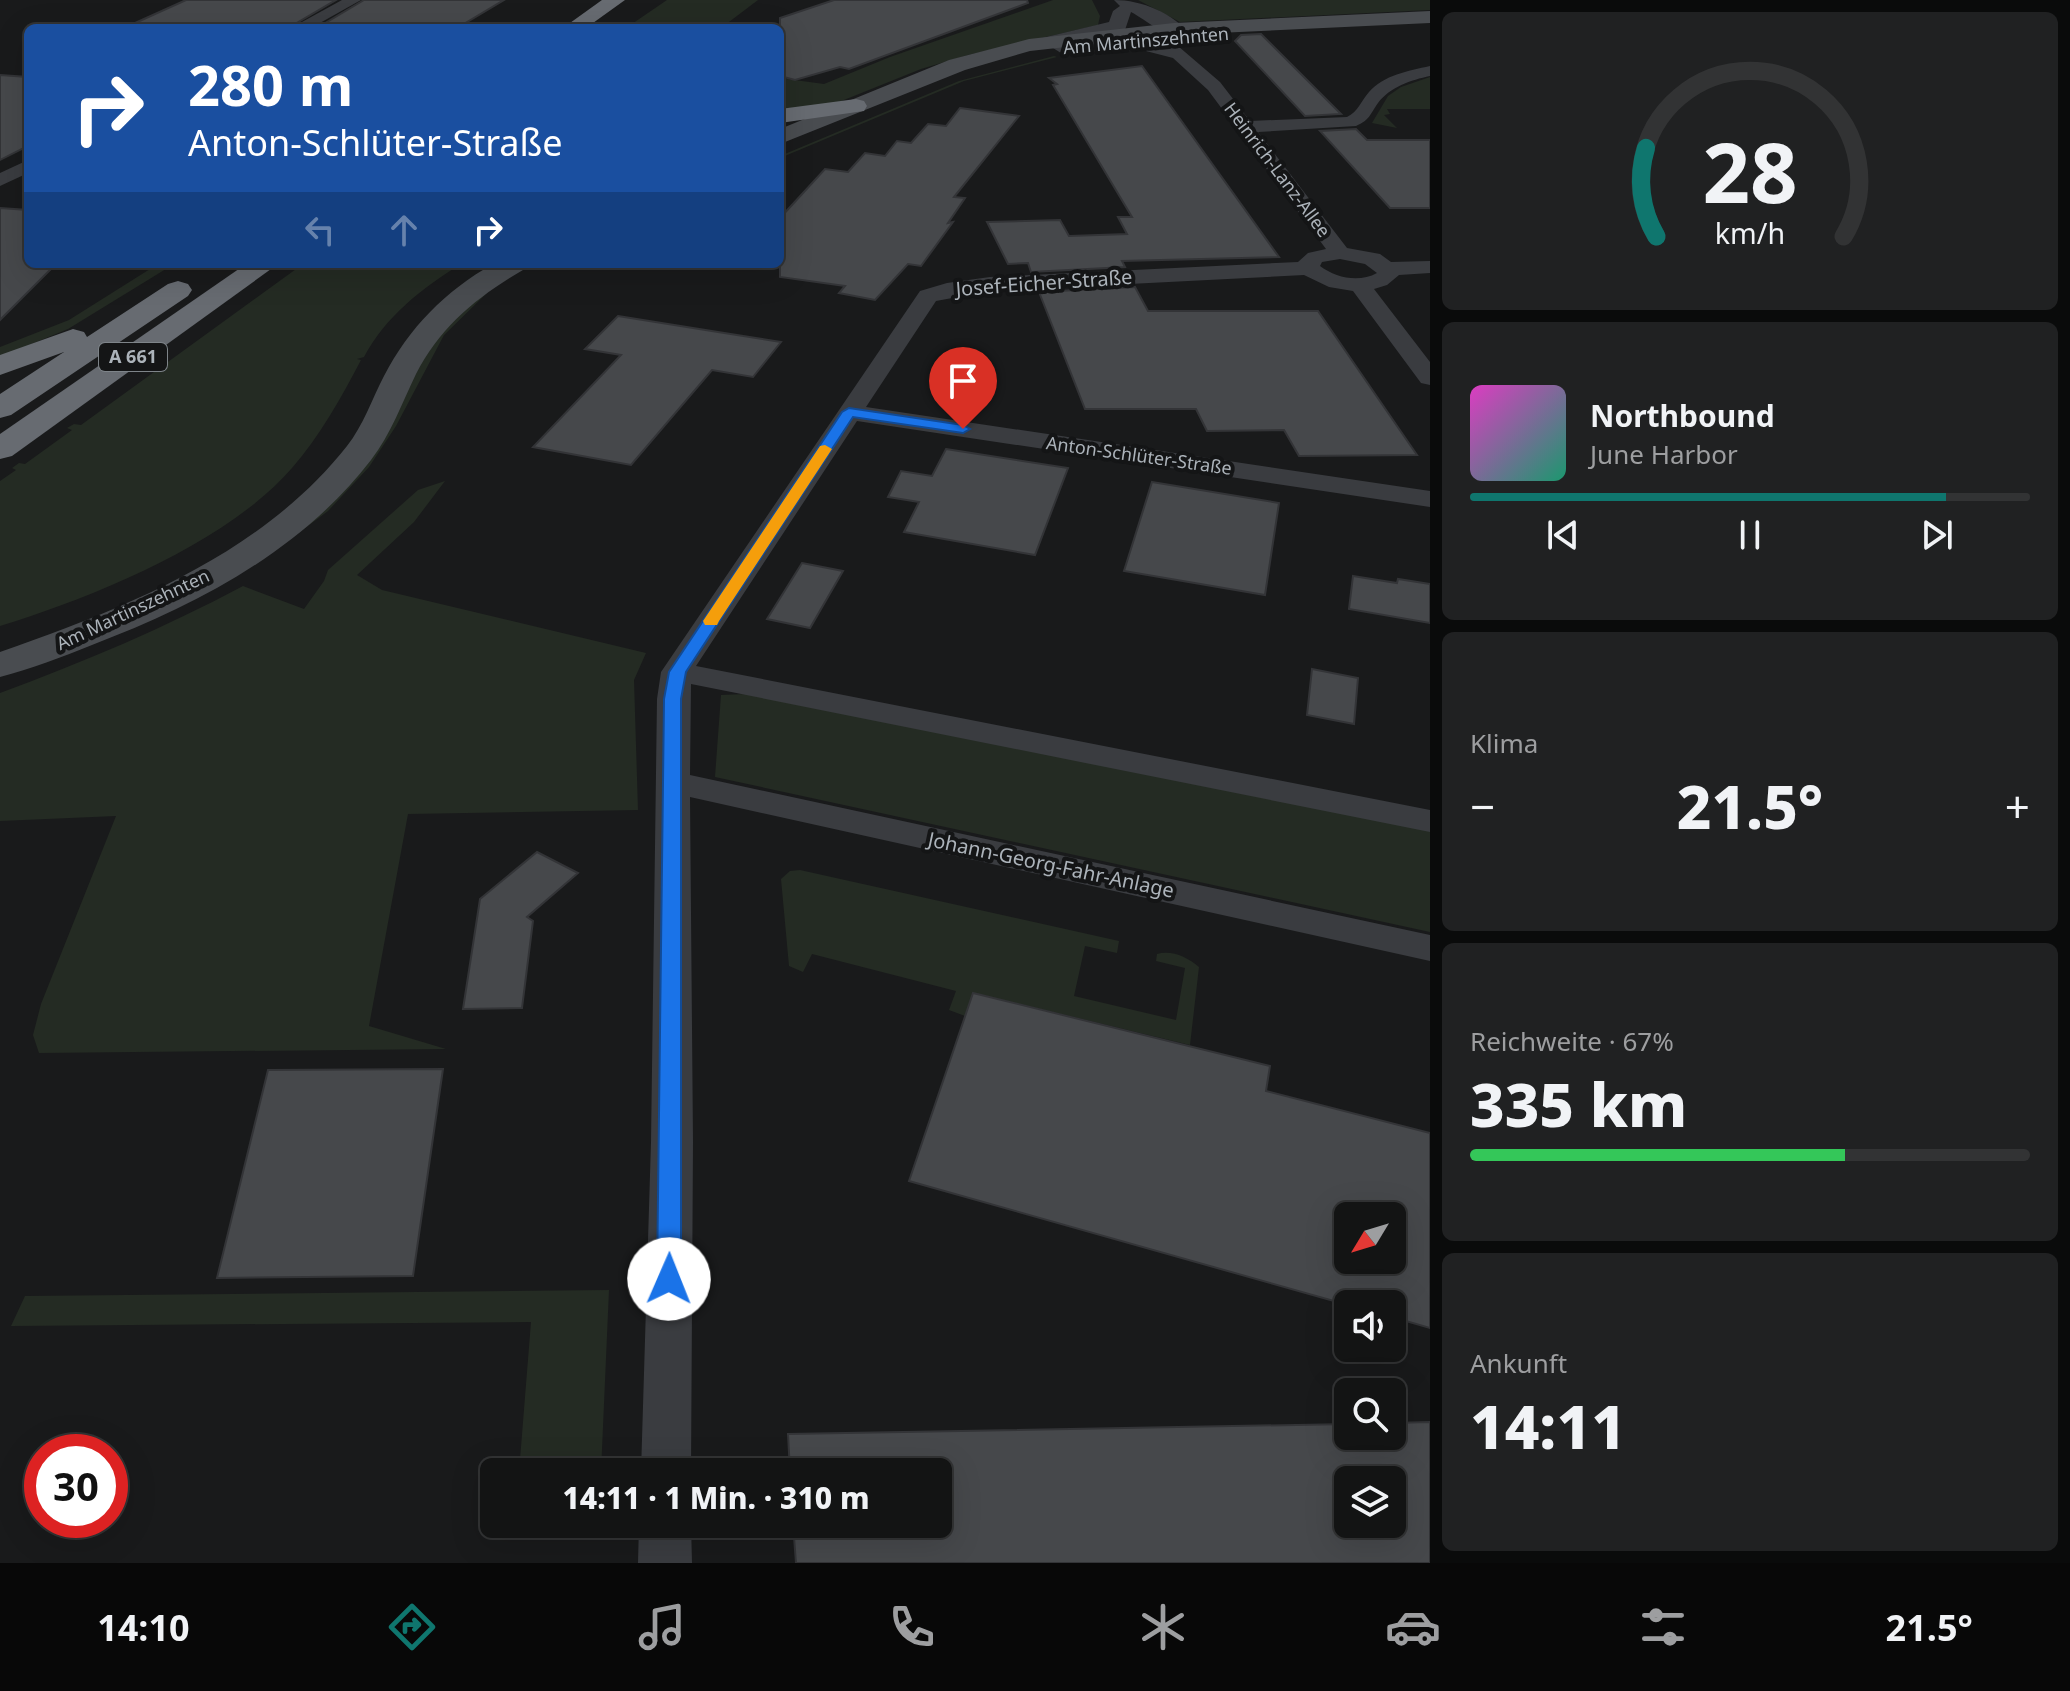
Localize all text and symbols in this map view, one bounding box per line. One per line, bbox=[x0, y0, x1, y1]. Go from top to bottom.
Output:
street label: Am Martinszehnten bbox=[1062, 21, 1230, 59]
text: 280 m bbox=[188, 46, 353, 122]
icon: right bbox=[56, 56, 160, 160]
street label: Heinrich-Lanz-Allee bbox=[1219, 97, 1336, 242]
text: 28 bbox=[1702, 114, 1798, 227]
text: Anton-Schlüter-Straße bbox=[188, 118, 563, 167]
icon: left bbox=[298, 208, 342, 252]
icon: ahead bbox=[382, 208, 426, 252]
icon: right bbox=[466, 208, 510, 252]
text: km/h bbox=[1715, 213, 1785, 252]
street label: Josef-Eicher-Straße bbox=[953, 263, 1133, 302]
road number: A 661 bbox=[99, 343, 167, 371]
pin bbox=[929, 347, 997, 429]
icon: arrive bbox=[941, 359, 985, 403]
text: Northbound bbox=[1590, 395, 1775, 436]
street label: Anton-Schlüter-Straße bbox=[1045, 430, 1234, 480]
text: June Harbor bbox=[1590, 436, 1738, 472]
icon: previous bbox=[1541, 513, 1585, 557]
icon: pause bbox=[1728, 513, 1772, 557]
icon: next bbox=[1915, 513, 1959, 557]
street label: Am Martinszehnten bbox=[52, 563, 213, 655]
text: Klima bbox=[1470, 725, 1538, 761]
text: 21.5° bbox=[1677, 765, 1823, 847]
text: − bbox=[1470, 776, 1495, 836]
text: + bbox=[2005, 776, 2030, 836]
street label: Johann-Georg-Fahr-Anlage bbox=[924, 825, 1177, 904]
text: Reichweite · 67% bbox=[1470, 1023, 1674, 1059]
text: 335 km bbox=[1470, 1063, 1687, 1145]
north arrow bbox=[1334, 1202, 1406, 1274]
map controls bbox=[1334, 1202, 1406, 1538]
position arrow bbox=[627, 1237, 711, 1321]
button: sound bbox=[1334, 1290, 1406, 1362]
text: Ankunft bbox=[1470, 1345, 1567, 1381]
button: search bbox=[1334, 1378, 1406, 1450]
text: 14:11 bbox=[1470, 1385, 1626, 1467]
speed limit sign: 30 bbox=[24, 1434, 128, 1538]
button: layers bbox=[1334, 1466, 1406, 1538]
text: 14:11 · 1 Min. · 310 m bbox=[562, 1477, 870, 1518]
icon: directions bbox=[384, 1599, 440, 1655]
icon: music bbox=[634, 1599, 690, 1655]
icon: phone bbox=[884, 1599, 940, 1655]
icon: climate bbox=[1135, 1599, 1191, 1655]
icon: car bbox=[1385, 1599, 1441, 1655]
icon: filters bbox=[1635, 1599, 1691, 1655]
text: 14:10 bbox=[97, 1603, 190, 1652]
text: 21.5° bbox=[1886, 1603, 1973, 1652]

